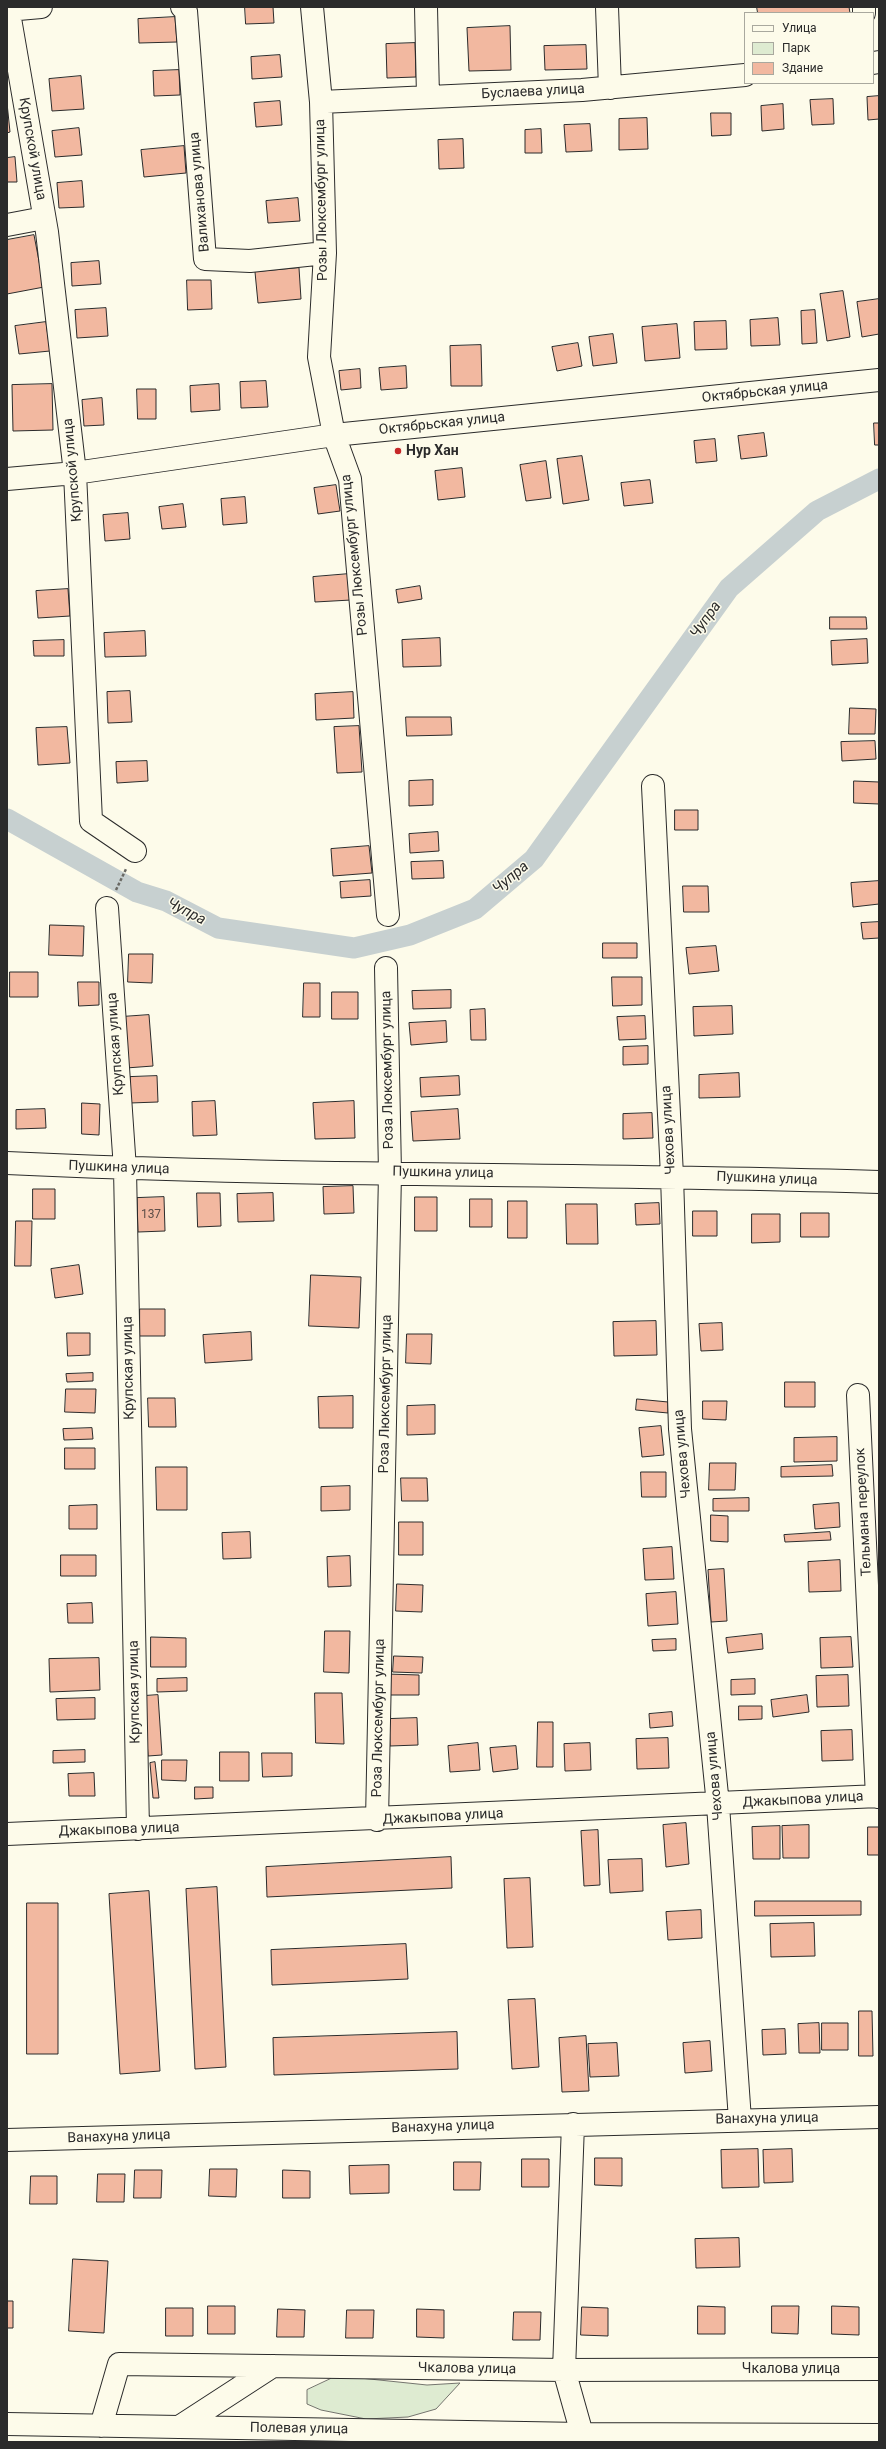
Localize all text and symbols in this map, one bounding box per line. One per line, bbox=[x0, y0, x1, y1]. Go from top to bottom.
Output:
legend bbox=[744, 12, 874, 84]
text: Улица bbox=[782, 21, 817, 35]
text: Парк bbox=[782, 41, 810, 55]
text: Здание bbox=[782, 61, 823, 75]
street label: Буслаева улица bbox=[481, 81, 585, 103]
street label: Крупской улица bbox=[15, 96, 49, 202]
street label: Розы Люксембург улица bbox=[312, 119, 332, 281]
street label: Валиханова улица bbox=[186, 131, 214, 253]
street label: Октябрьская улица bbox=[701, 377, 829, 407]
street label: Октябрьская улица bbox=[378, 409, 506, 439]
street label: Крупской улица bbox=[60, 417, 86, 523]
place label: Нур Хан bbox=[406, 443, 459, 459]
marker: Нур Хан bbox=[393, 446, 403, 456]
street label: Розы Люксембург улица bbox=[338, 474, 372, 636]
water label: Чупра bbox=[687, 598, 725, 642]
water label: Чупра bbox=[489, 858, 533, 898]
water label: Чупра bbox=[163, 895, 209, 929]
street label: Роза Люксембург улица bbox=[378, 990, 398, 1150]
street label: Крупская улица bbox=[104, 992, 128, 1096]
street label: Чехова улица bbox=[658, 1085, 680, 1175]
street label: Пушкина улица bbox=[68, 1158, 170, 1178]
street label: Пушкина улица bbox=[392, 1164, 494, 1182]
street label: Пушкина улица bbox=[716, 1169, 818, 1189]
house number: 137 bbox=[141, 1208, 161, 1222]
street label: Роза Люксембург улица bbox=[376, 1314, 396, 1474]
street label: Крупская улица bbox=[120, 1316, 138, 1420]
street label: Чехова улица bbox=[671, 1409, 695, 1499]
street label: Тельмана переулок bbox=[852, 1447, 876, 1577]
street label: Роза Люксембург улица bbox=[369, 1638, 389, 1798]
street label: Крупская улица bbox=[126, 1640, 144, 1744]
street label: Чехова улица bbox=[703, 1731, 727, 1821]
street label: Джакыпова улица bbox=[742, 1788, 864, 1812]
street label: Джакыпова улица bbox=[382, 1805, 504, 1829]
street label: Джакыпова улица bbox=[58, 1819, 180, 1841]
street label: Ванахуна улица bbox=[715, 2110, 819, 2128]
street label: Ванахуна улица bbox=[391, 2117, 495, 2137]
street label: Ванахуна улица bbox=[67, 2127, 171, 2147]
street label: Чкалова улица bbox=[418, 2360, 516, 2378]
street label: Чкалова улица bbox=[742, 2361, 840, 2377]
street label: Полевая улица bbox=[250, 2420, 348, 2438]

